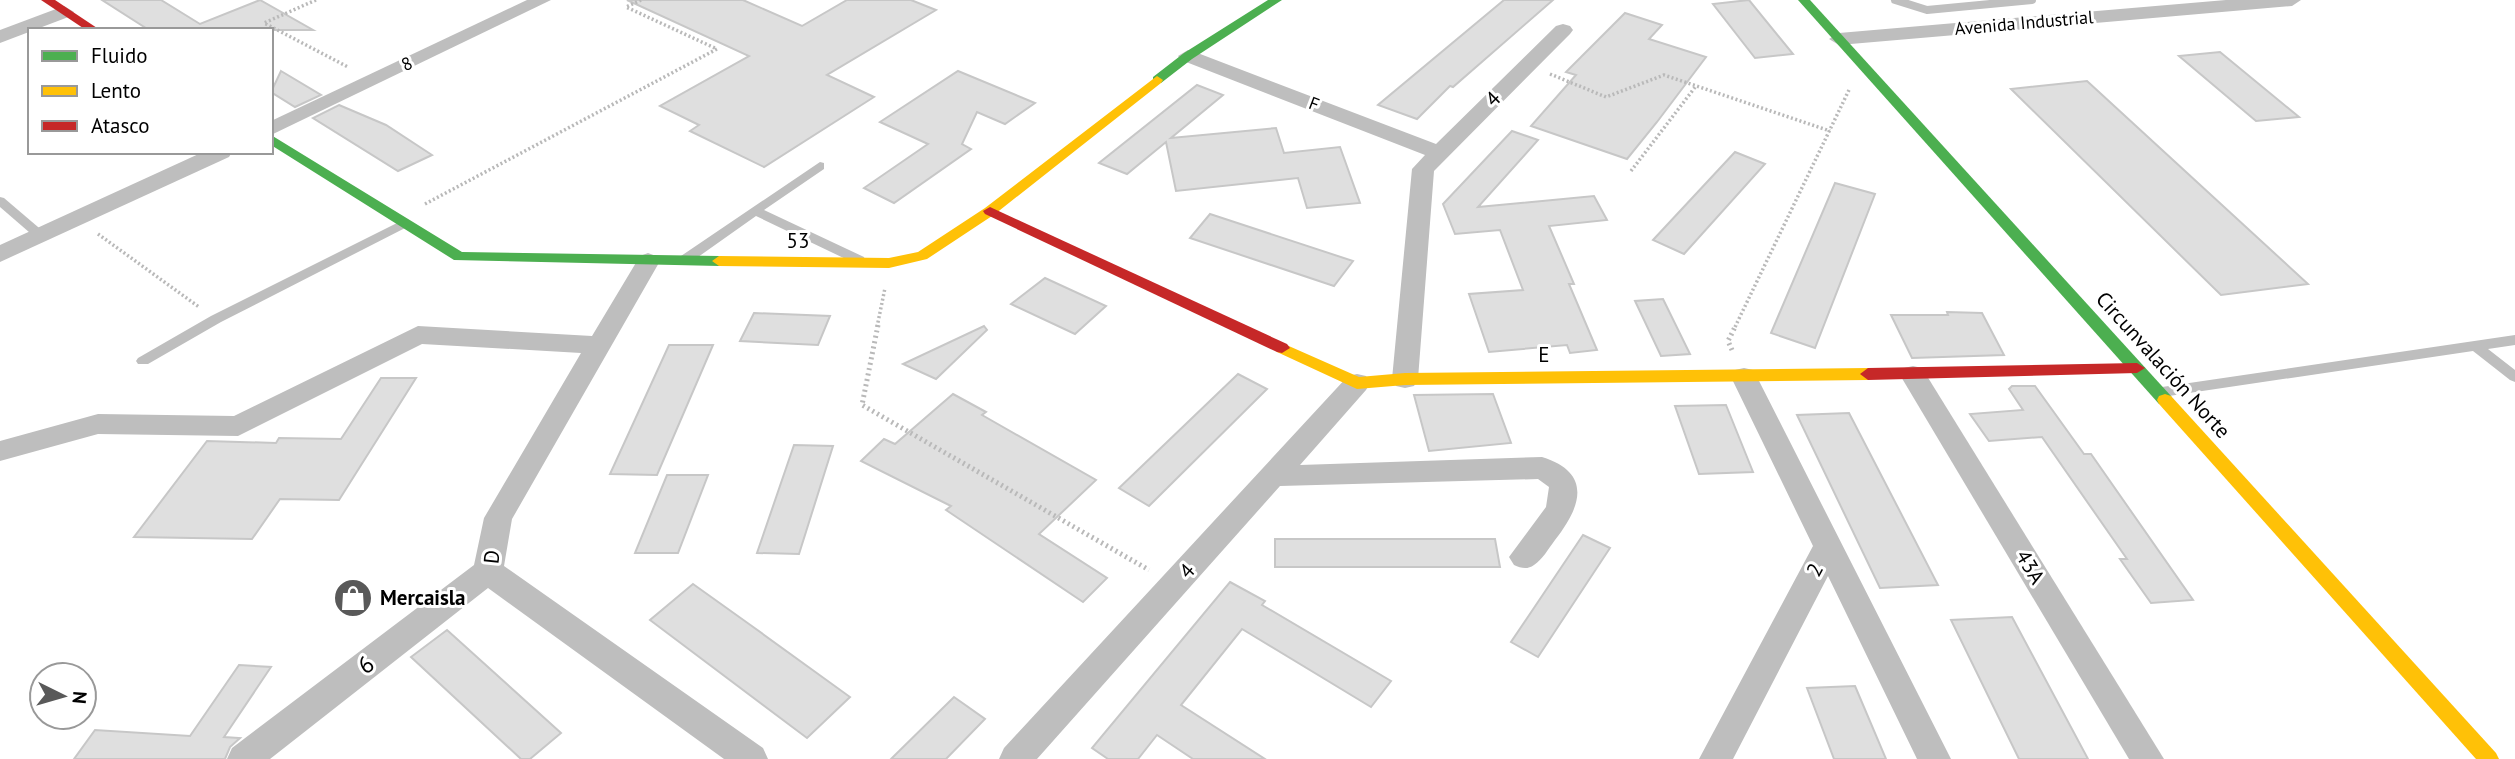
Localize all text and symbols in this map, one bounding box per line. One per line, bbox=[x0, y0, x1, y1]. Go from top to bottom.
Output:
street label: Avenida Industrial bbox=[1954, 5, 2095, 40]
legend bbox=[28, 28, 273, 154]
text: Fluido bbox=[91, 42, 148, 69]
street label: 8 bbox=[397, 51, 416, 76]
text: Lento bbox=[91, 77, 141, 104]
street label: 4 bbox=[1479, 85, 1506, 112]
street label: F bbox=[1306, 91, 1323, 116]
text: Atasco bbox=[91, 112, 150, 139]
street label: 53 bbox=[787, 227, 809, 254]
street label: Circunvalación Norte bbox=[2090, 286, 2236, 444]
street label: E bbox=[1538, 341, 1550, 368]
street label: 43A bbox=[2010, 545, 2051, 589]
street label: D bbox=[477, 549, 506, 565]
street label: 4 bbox=[1173, 557, 1200, 584]
street label: 2 bbox=[1800, 558, 1829, 581]
shop icon: Mercaisla bbox=[332, 577, 374, 619]
place label: Mercaisla bbox=[380, 584, 465, 611]
street label: 6 bbox=[351, 648, 380, 681]
north arrow bbox=[28, 661, 98, 731]
text: N bbox=[67, 690, 92, 705]

